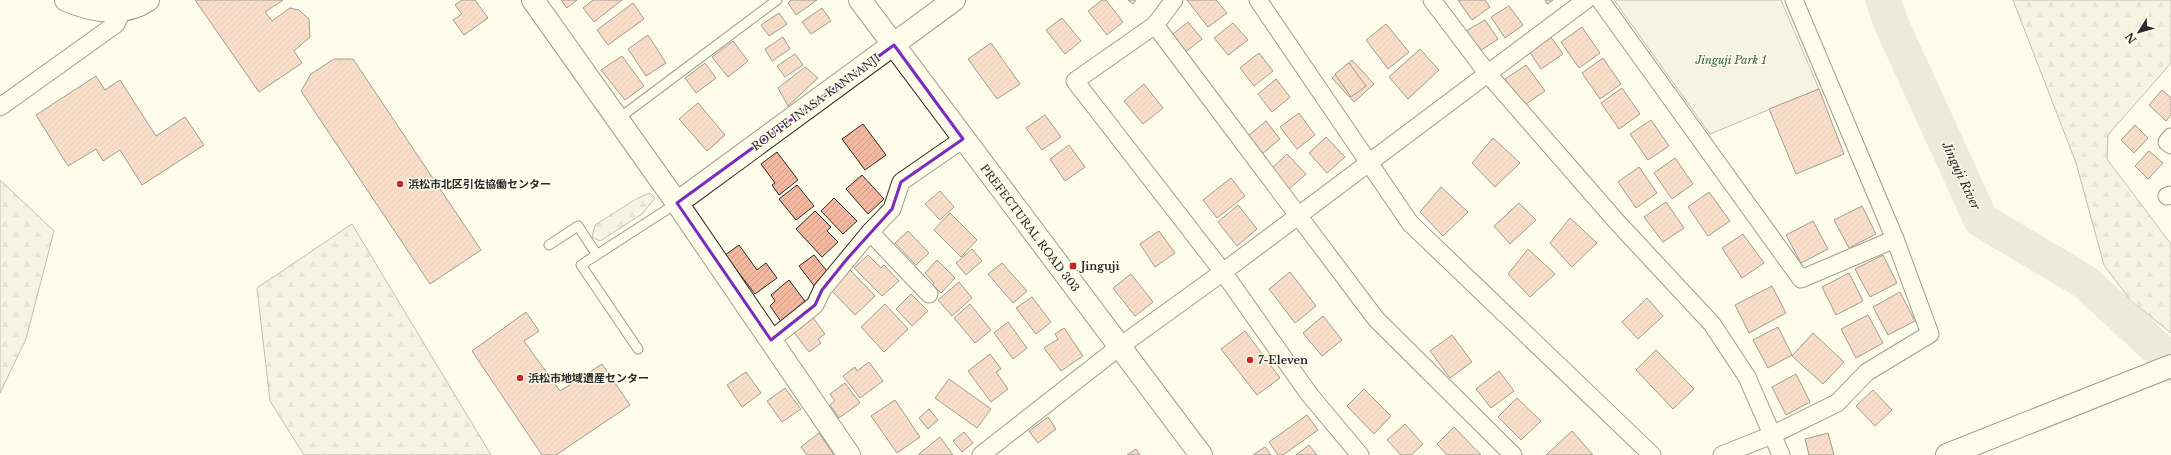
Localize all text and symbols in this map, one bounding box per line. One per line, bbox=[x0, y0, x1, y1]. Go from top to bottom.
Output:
north arrow bbox=[2119, 12, 2159, 52]
text: N bbox=[2122, 29, 2140, 46]
street label: ROUTE INASA-KANNANJI bbox=[749, 50, 883, 153]
park label: Jinguji Park 1 bbox=[1695, 53, 1766, 67]
water label: Jinguji River bbox=[1939, 139, 1984, 213]
street label: PREFECTURAL ROAD 303 bbox=[977, 161, 1083, 295]
place label: 浜松市北区引佐協働センター bbox=[408, 177, 551, 191]
marker: 浜松市北区引佐協働センター bbox=[395, 179, 405, 189]
place label: Jinguji bbox=[1079, 259, 1119, 273]
marker: Jinguji bbox=[1068, 261, 1078, 271]
place label: 7-Eleven bbox=[1258, 353, 1308, 367]
marker: 7-Eleven bbox=[1245, 355, 1255, 365]
place label: 浜松市地域遺産センター bbox=[528, 371, 649, 385]
marker: 浜松市地域遺産センター bbox=[515, 373, 525, 383]

